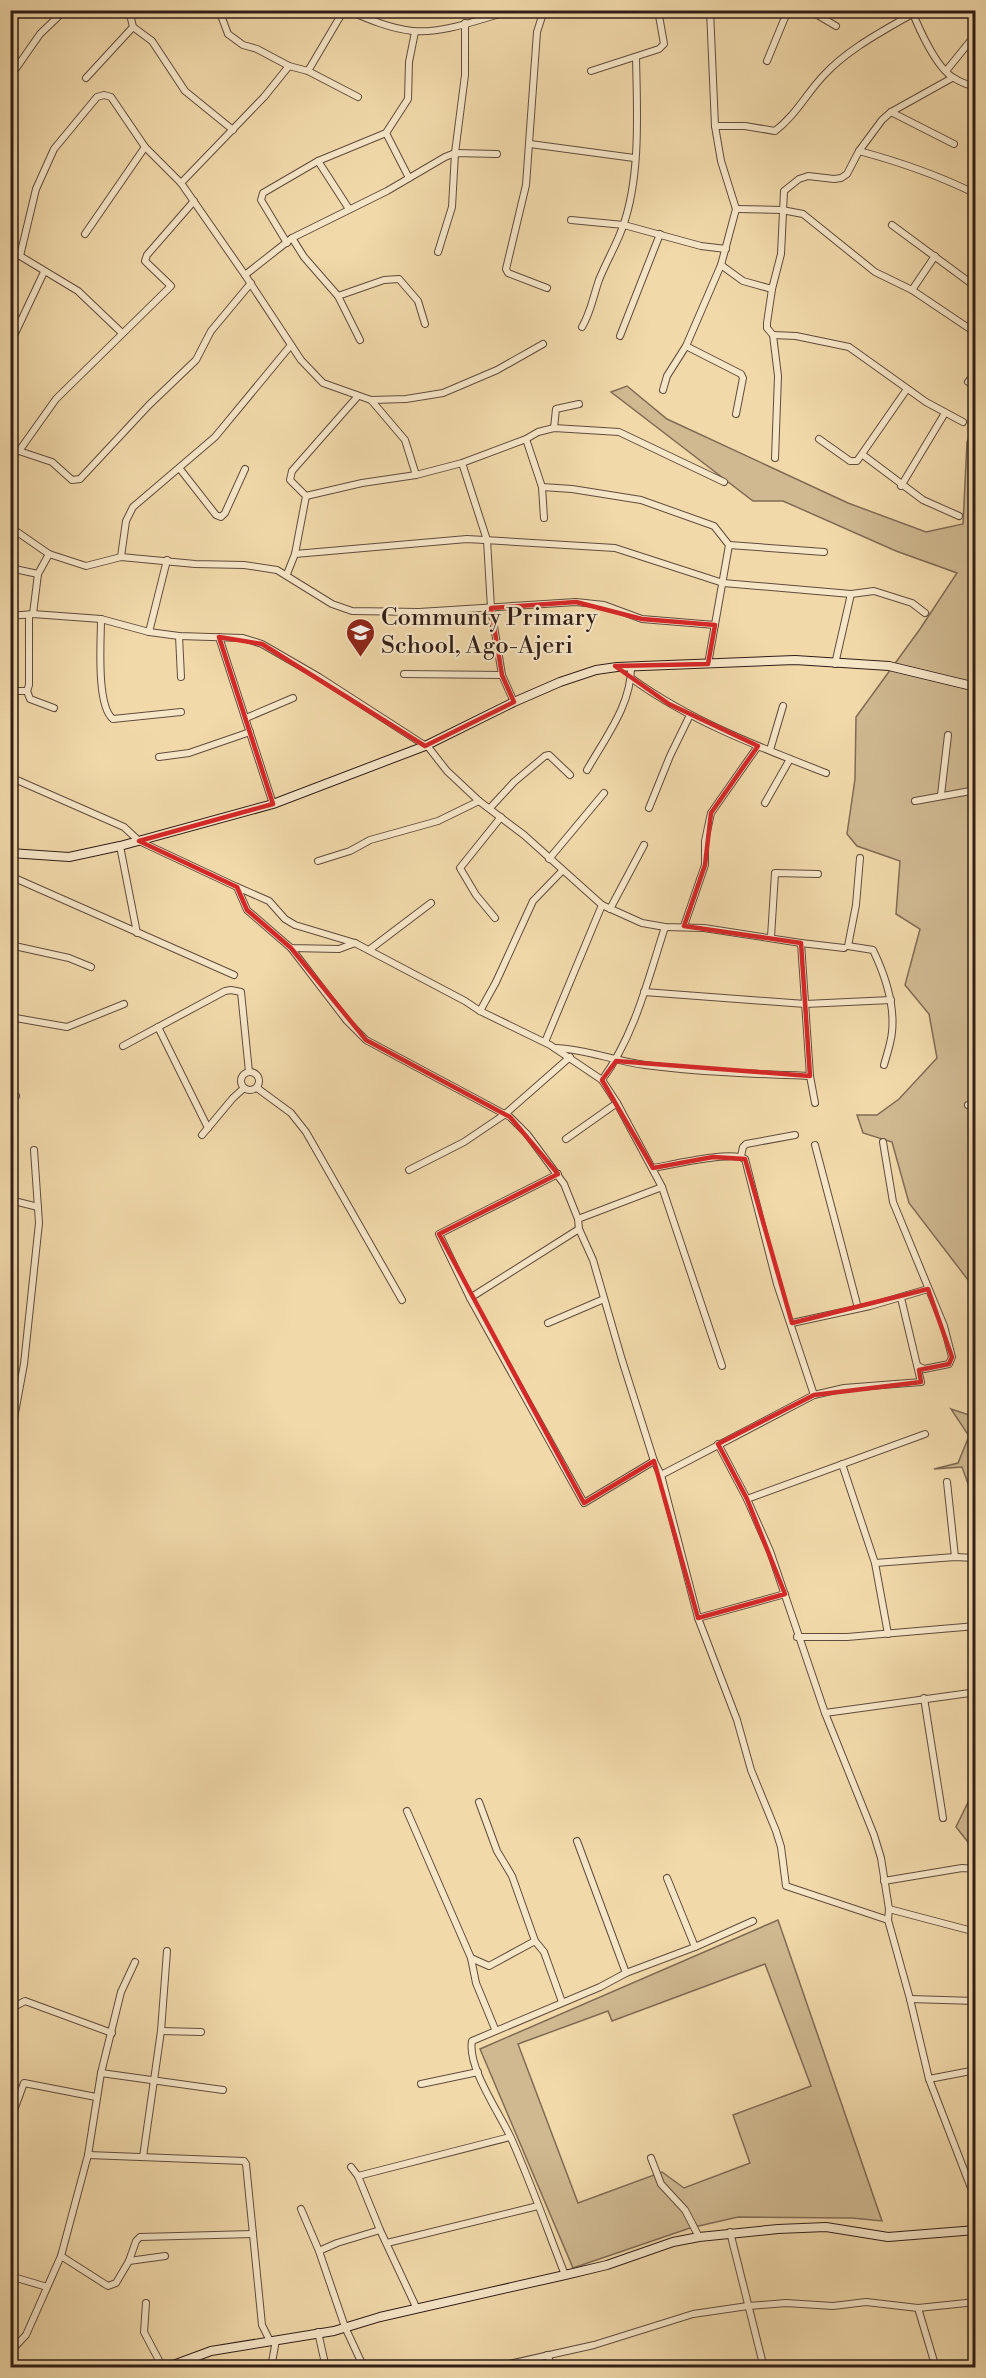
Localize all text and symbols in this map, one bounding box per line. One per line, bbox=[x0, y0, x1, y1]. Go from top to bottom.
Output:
place label: Communty Primary School, Ago-Ajeri bbox=[381, 603, 598, 661]
school or university icon: Communty Primary School, Ago-Ajeri bbox=[344, 616, 376, 658]

